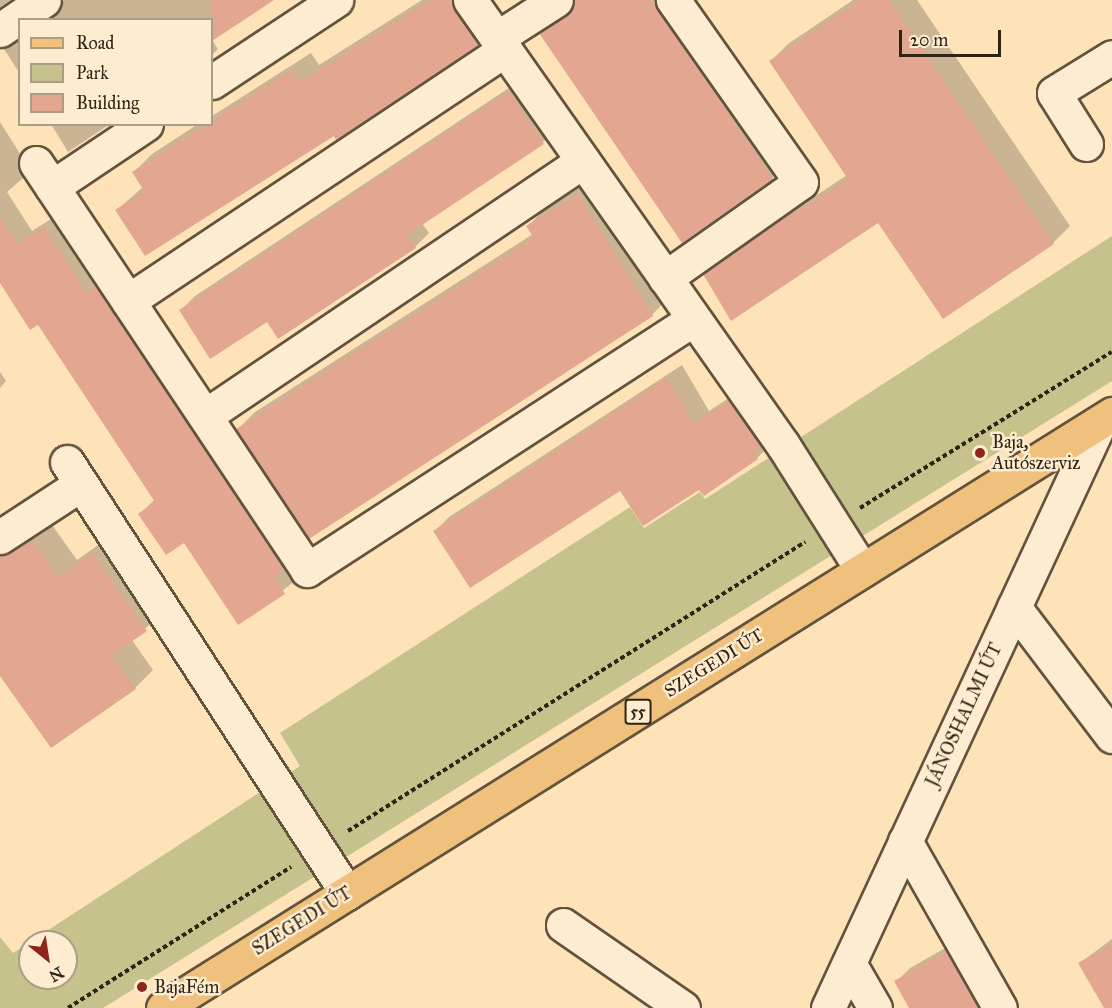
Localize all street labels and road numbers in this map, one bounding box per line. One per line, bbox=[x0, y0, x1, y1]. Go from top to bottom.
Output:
street label: SZEGEDI ÚT bbox=[661, 624, 767, 702]
street label: JÁNOSHALMI ÚT bbox=[921, 640, 1007, 790]
road number: 55 bbox=[624, 699, 652, 725]
street label: SZEGEDI ÚT bbox=[249, 882, 355, 960]

